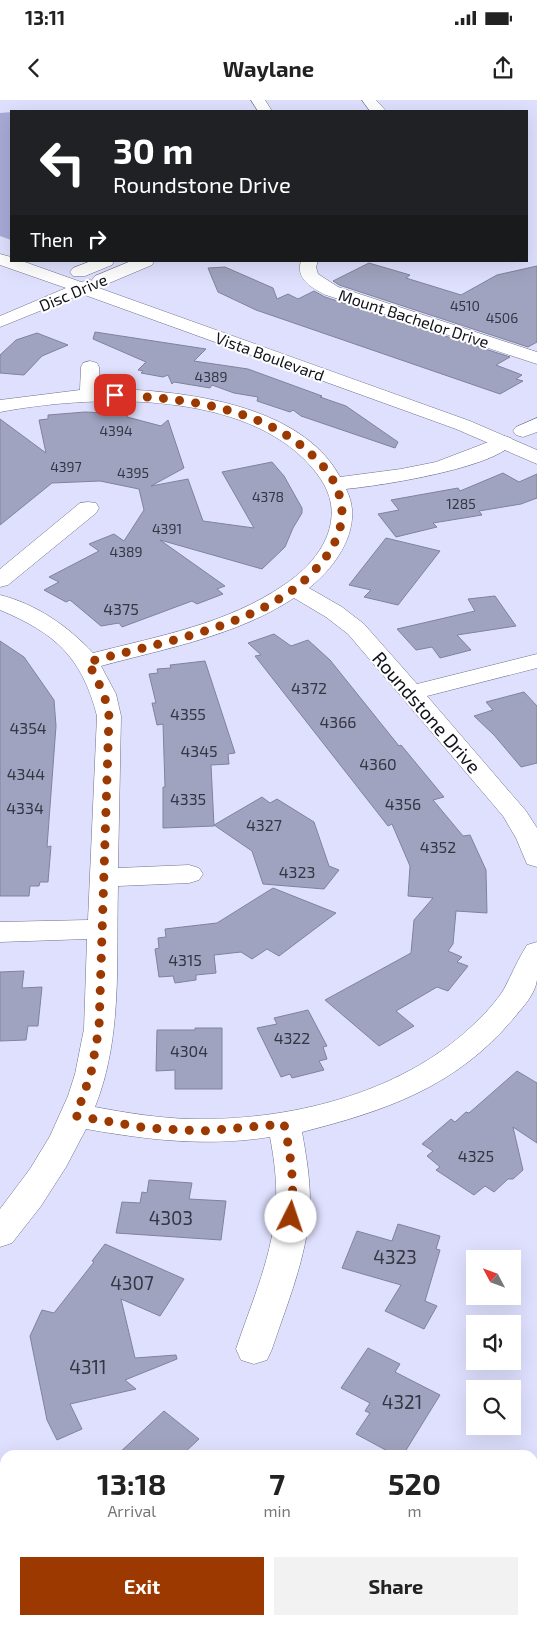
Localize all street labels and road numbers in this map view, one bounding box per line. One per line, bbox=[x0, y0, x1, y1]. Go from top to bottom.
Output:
street label: Disc Drive bbox=[36, 269, 110, 315]
street label: Mount Bachelor Drive bbox=[336, 285, 492, 351]
street label: Vista Boulevard bbox=[213, 328, 327, 384]
street label: Roundstone Drive bbox=[368, 647, 486, 777]

